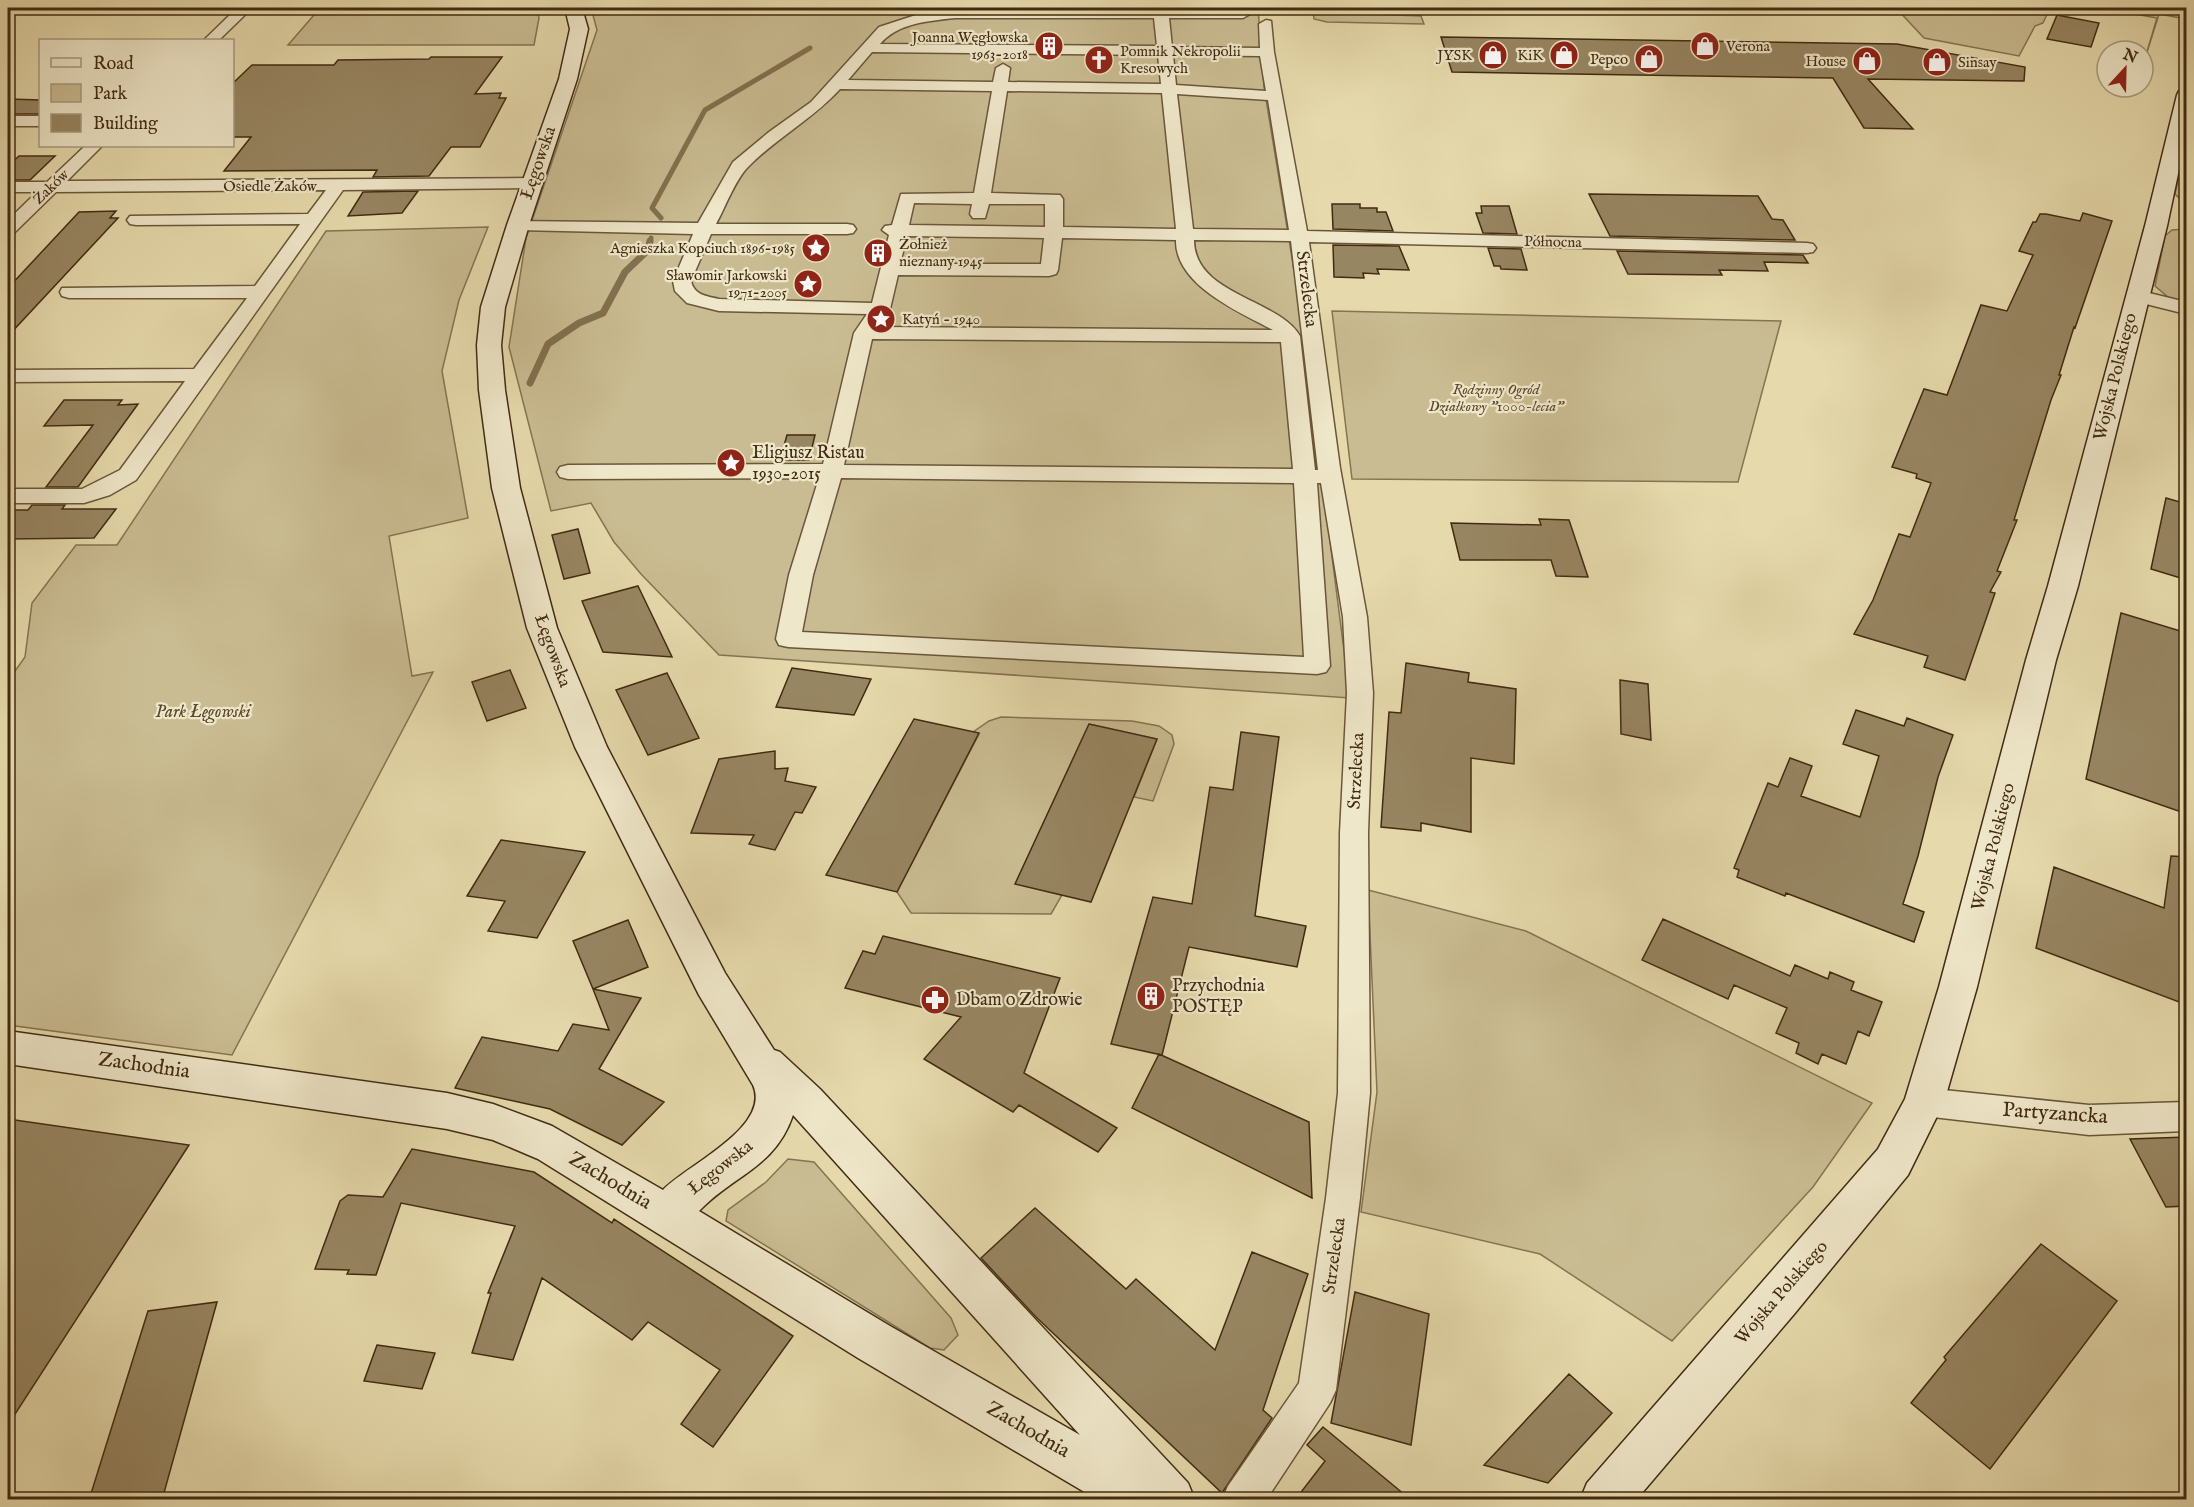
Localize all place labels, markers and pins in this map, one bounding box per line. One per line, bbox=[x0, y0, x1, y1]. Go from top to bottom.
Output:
place label: Joanna Węgłowska 1963-2018 bbox=[910, 28, 1029, 64]
building icon: Joanna Węgłowska 1963-2018 bbox=[1033, 30, 1065, 62]
shop icon: Verona bbox=[1689, 30, 1721, 62]
place label: Verona bbox=[1725, 37, 1770, 56]
shop icon: JYSK bbox=[1477, 39, 1509, 71]
shop icon: KiK bbox=[1548, 39, 1580, 71]
place label: Pomnik Nekropolii Kresowych bbox=[1120, 42, 1241, 78]
shop icon: Pepco bbox=[1633, 43, 1665, 75]
church icon: Pomnik Nekropolii Kresowych bbox=[1083, 44, 1115, 76]
shop icon: House bbox=[1851, 45, 1883, 77]
place label: JYSK bbox=[1435, 46, 1472, 65]
place label: KiK bbox=[1517, 46, 1543, 65]
shop icon: Sinsay bbox=[1921, 46, 1953, 78]
place label: Pepco bbox=[1590, 50, 1628, 69]
place label: House bbox=[1805, 52, 1846, 71]
place label: Sinsay bbox=[1958, 53, 1997, 72]
place icon: Agnieszka Kopciuch 1896-1985 bbox=[800, 232, 832, 264]
place label: Żołnież nieznany 1945 bbox=[899, 235, 983, 271]
building icon: Żołnież nieznany 1945 bbox=[862, 237, 894, 269]
place label: Agnieszka Kopciuch 1896-1985 bbox=[609, 239, 796, 258]
place label: Sławomir Jarkowski 1971-2005 bbox=[666, 266, 788, 302]
place icon: Sławomir Jarkowski 1971-2005 bbox=[792, 268, 824, 300]
place icon: Katyń - 1940 bbox=[865, 303, 897, 335]
place label: Katyń - 1940 bbox=[902, 310, 980, 329]
place label: Eligiusz Ristau 1930-2015 bbox=[752, 442, 865, 486]
place icon: Eligiusz Ristau 1930-2015 bbox=[715, 447, 747, 479]
place label: Przychodnia POSTĘP bbox=[1172, 975, 1265, 1019]
building icon: Przychodnia POSTĘP bbox=[1135, 980, 1167, 1012]
pharmacy icon: Dbam o Zdrowie bbox=[919, 984, 951, 1016]
place label: Dbam o Zdrowie bbox=[956, 989, 1082, 1012]

